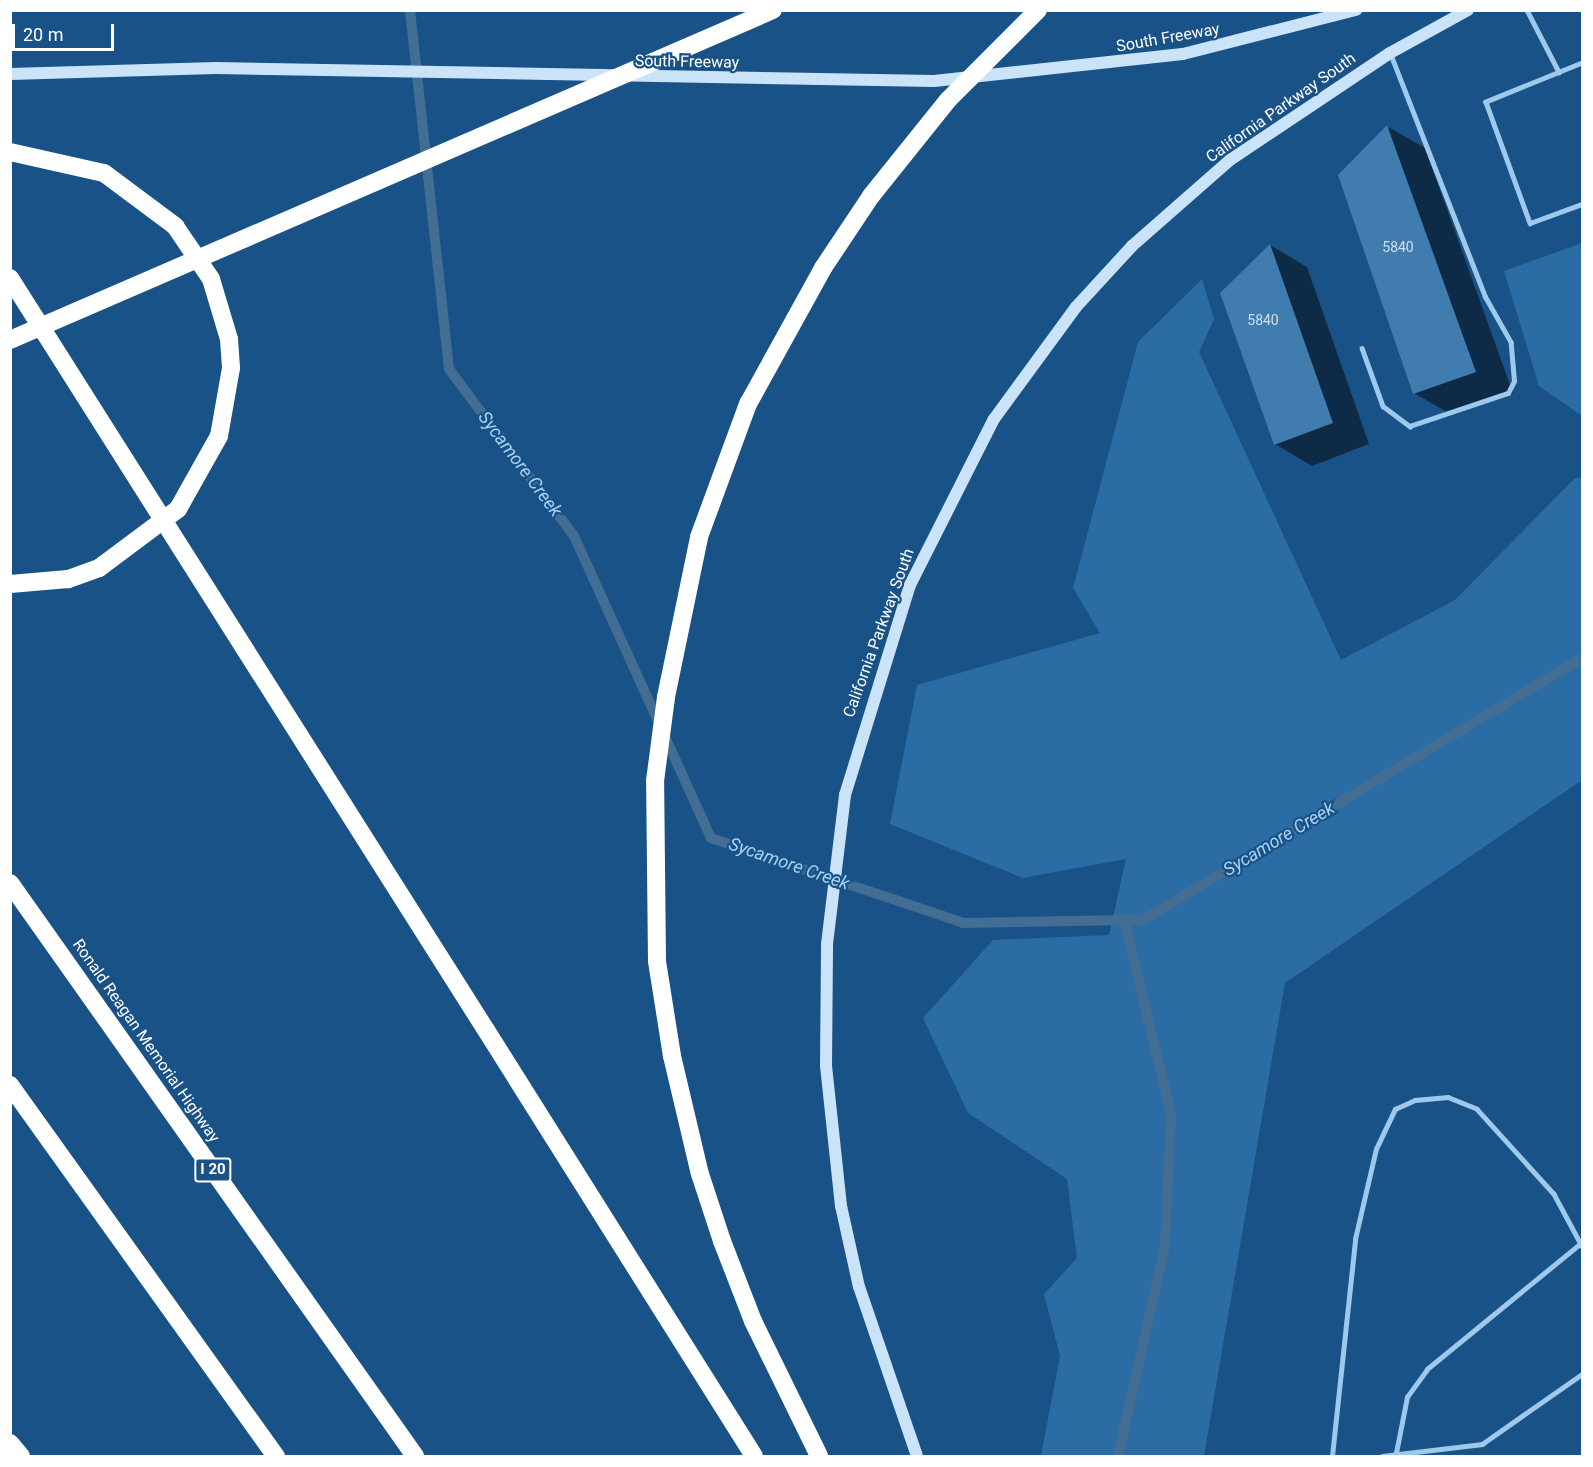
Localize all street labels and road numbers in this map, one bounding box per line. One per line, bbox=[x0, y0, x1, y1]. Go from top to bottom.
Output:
street label: South Freeway bbox=[1115, 19, 1221, 57]
street label: California Parkway South bbox=[1202, 49, 1360, 167]
street label: South Freeway bbox=[635, 51, 739, 73]
street label: California Parkway South bbox=[839, 546, 919, 720]
street label: Ronald Reagan Memorial Highway bbox=[68, 936, 224, 1146]
road number: I 20 bbox=[194, 1158, 232, 1182]

